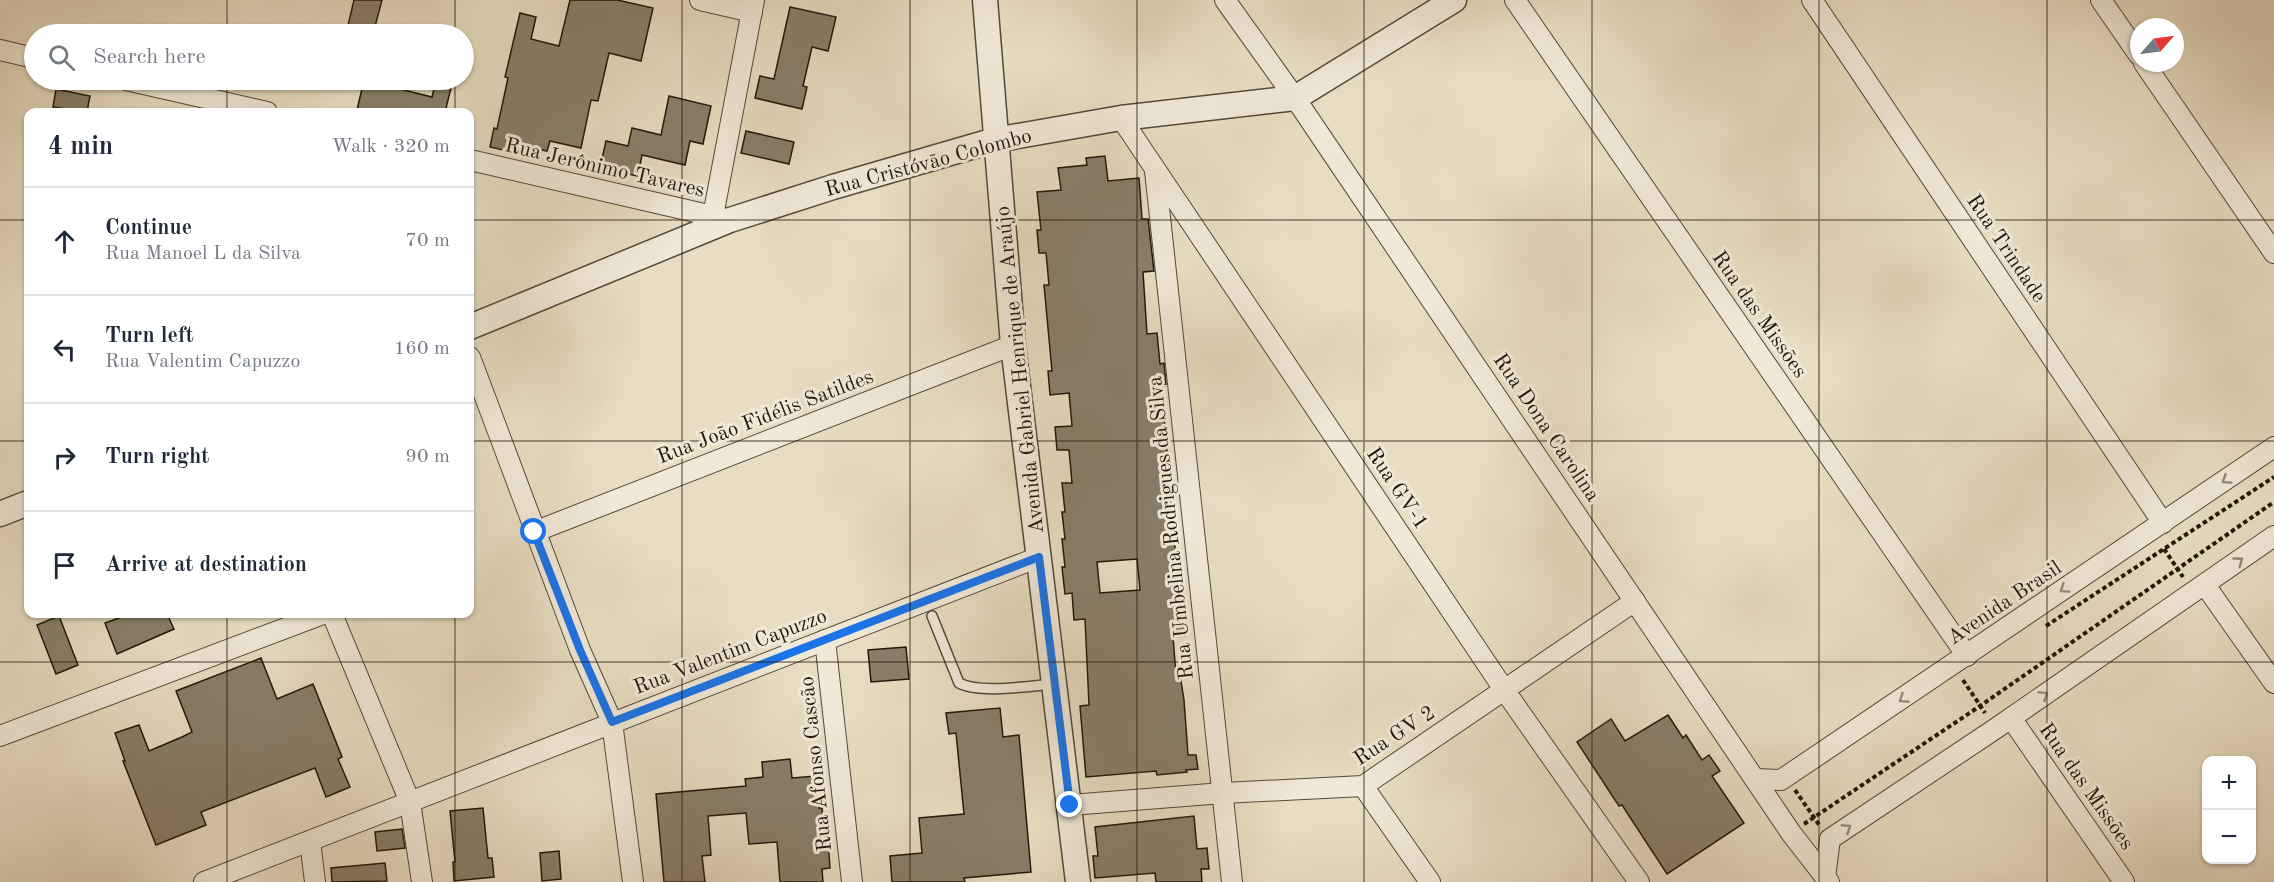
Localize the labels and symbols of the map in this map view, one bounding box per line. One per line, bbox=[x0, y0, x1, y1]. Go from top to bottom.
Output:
north arrow bbox=[2130, 18, 2184, 72]
street label: Rua Cristóvão Colombo bbox=[823, 126, 1034, 201]
street label: Rua Jerônimo Tavares bbox=[503, 135, 707, 202]
street label: Rua Trindade bbox=[1962, 191, 2049, 307]
street label: Avenida Gabriel Henrique de Araújo bbox=[993, 205, 1048, 535]
street label: Rua das Missões bbox=[1707, 248, 1810, 382]
street label: Rua Dona Carolina bbox=[1489, 350, 1603, 506]
street label: Rua João Fidélis Satildes bbox=[655, 366, 876, 468]
street label: Rua Umbelina Rodrigues da Silva bbox=[1145, 375, 1198, 681]
street label: Rua GV-1 bbox=[1362, 444, 1432, 534]
one-way arrow bbox=[2221, 473, 2232, 484]
route start bbox=[520, 518, 546, 544]
street label: Avenida Brasil bbox=[1944, 557, 2066, 649]
one-way arrow bbox=[2232, 557, 2243, 568]
one-way arrow bbox=[2060, 582, 2070, 594]
street label: Rua Valentim Capuzzo bbox=[631, 606, 830, 699]
street label: Rua Afonso Cascão bbox=[797, 675, 836, 853]
one-way arrow bbox=[2037, 691, 2048, 702]
one-way arrow bbox=[1898, 692, 1909, 703]
street label: Rua GV 2 bbox=[1351, 702, 1439, 770]
street label: Rua das Missões bbox=[2034, 720, 2137, 854]
route end bbox=[1056, 791, 1082, 817]
one-way arrow bbox=[1841, 823, 1851, 835]

